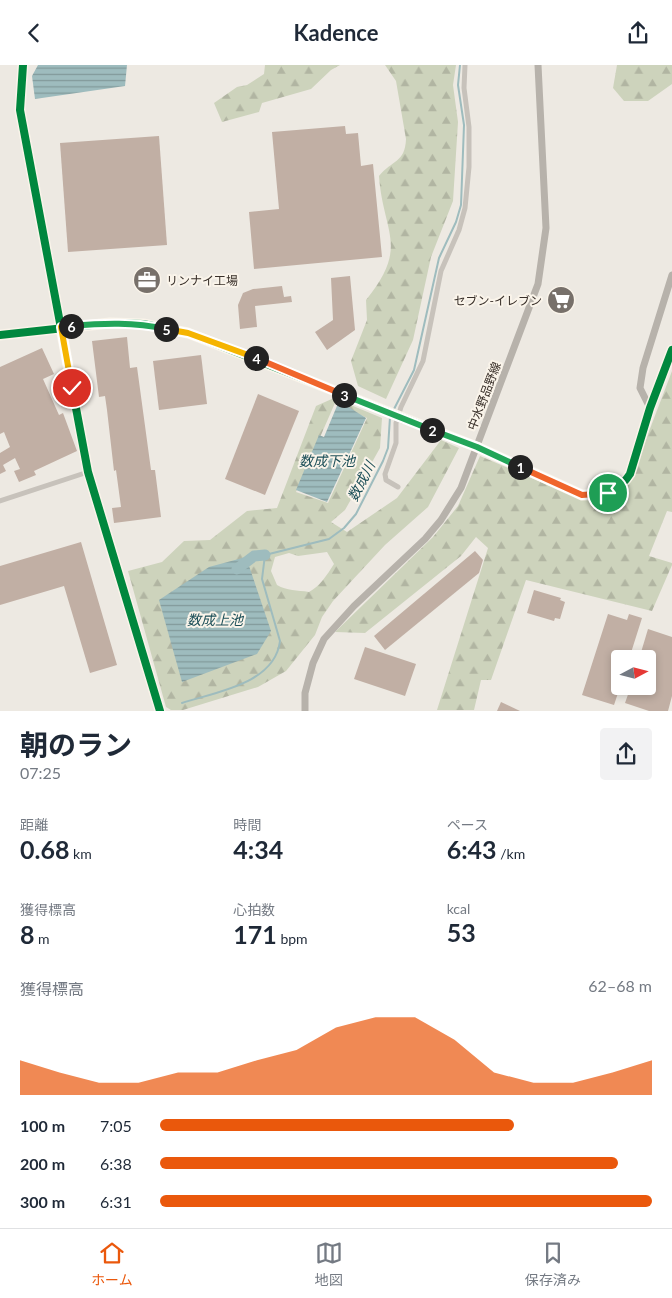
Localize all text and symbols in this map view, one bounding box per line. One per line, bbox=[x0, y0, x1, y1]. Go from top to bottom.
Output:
icon: back bbox=[20, 19, 48, 47]
text: Kadence bbox=[293, 19, 379, 46]
icon: share bbox=[624, 19, 652, 47]
office icon: リンナイ工場 bbox=[132, 265, 162, 295]
place label: リンナイ工場 bbox=[166, 273, 238, 288]
supermarket icon: セブン-イレブン bbox=[546, 285, 576, 315]
place label: セブン-イレブン bbox=[454, 293, 542, 308]
pin: 6 bbox=[58, 313, 84, 339]
pin: 5 bbox=[154, 317, 178, 341]
text: 6 bbox=[67, 318, 76, 335]
text: 5 bbox=[162, 321, 171, 338]
pin: 4 bbox=[244, 345, 268, 371]
text: 4 bbox=[252, 350, 261, 367]
street label: 中水野品野線 bbox=[464, 360, 504, 432]
pin bbox=[51, 367, 93, 409]
icon: check bbox=[58, 374, 86, 402]
pin: 3 bbox=[332, 383, 356, 407]
text: 3 bbox=[340, 387, 349, 404]
pin: 2 bbox=[420, 417, 444, 443]
text: 2 bbox=[428, 422, 437, 439]
water label: 数成下池 bbox=[299, 452, 357, 469]
pin: 1 bbox=[508, 455, 532, 479]
water label: 数成川 bbox=[344, 457, 379, 504]
text: 1 bbox=[516, 459, 525, 476]
pin bbox=[587, 472, 629, 514]
icon: arrive bbox=[594, 479, 622, 507]
water label: 数成上池 bbox=[187, 611, 245, 628]
north arrow bbox=[611, 650, 656, 695]
map controls bbox=[611, 650, 656, 695]
text: 朝のラン bbox=[20, 727, 132, 761]
button: share bbox=[600, 728, 652, 780]
text: 07:25 bbox=[20, 763, 61, 782]
text: 距離 bbox=[20, 816, 48, 833]
text: 時間 bbox=[233, 816, 261, 833]
text: ペース bbox=[447, 816, 488, 833]
text: 0.68 bbox=[20, 834, 69, 864]
text: 4:34 bbox=[233, 834, 283, 864]
text: 6:43 bbox=[447, 834, 497, 864]
text: km bbox=[69, 845, 92, 862]
text: /km bbox=[497, 845, 525, 862]
text: kcal bbox=[447, 900, 470, 917]
text: 獲得標高 bbox=[20, 901, 76, 918]
text: 心拍数 bbox=[233, 901, 275, 918]
text: 53 bbox=[447, 917, 476, 947]
text: 8 bbox=[20, 919, 35, 949]
text: 171 bbox=[233, 919, 277, 949]
text: m bbox=[35, 930, 50, 947]
text: bpm bbox=[277, 930, 308, 947]
text: 62–68 m bbox=[588, 976, 652, 995]
text: 獲得標高 bbox=[20, 979, 84, 998]
text: 100 m bbox=[20, 1116, 65, 1135]
text: 7:05 bbox=[100, 1116, 132, 1135]
text: 200 m bbox=[20, 1154, 65, 1173]
text: 6:38 bbox=[100, 1154, 132, 1173]
text: 300 m bbox=[20, 1192, 65, 1211]
text: 6:31 bbox=[100, 1192, 132, 1211]
tab: ホーム bbox=[91, 1239, 133, 1289]
tab: 地図 bbox=[315, 1239, 343, 1289]
tab: 保存済み bbox=[525, 1239, 581, 1289]

